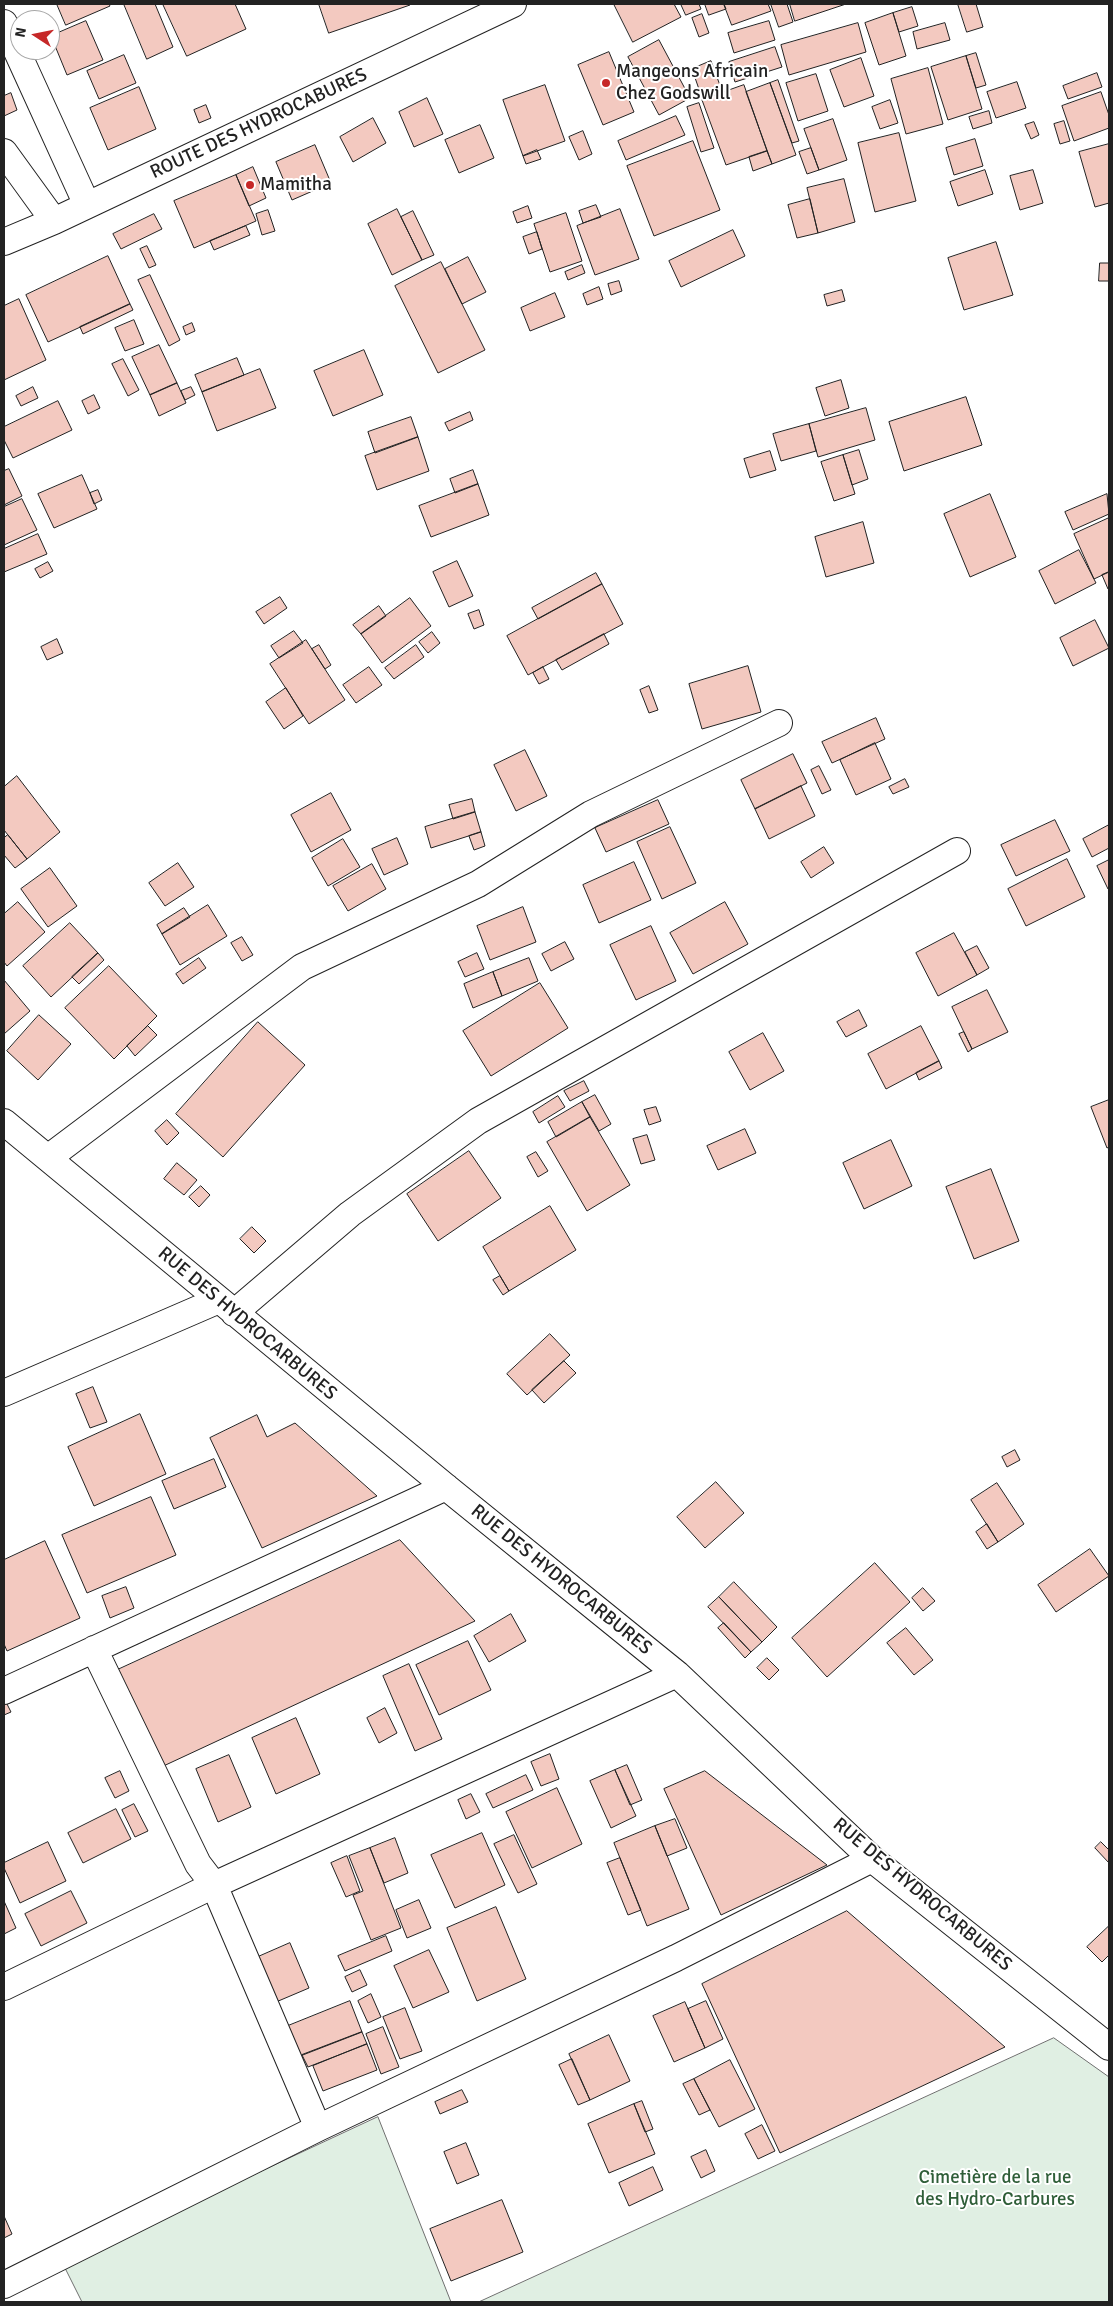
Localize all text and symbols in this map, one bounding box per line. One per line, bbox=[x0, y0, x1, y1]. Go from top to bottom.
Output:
north arrow bbox=[10, 10, 60, 60]
text: N bbox=[11, 26, 30, 39]
place label: Mangeons Africain Chez Godswill bbox=[616, 61, 768, 105]
street label: ROUTE DES HYDROCABURES bbox=[147, 64, 371, 184]
marker: Mangeons Africain Chez Godswill bbox=[600, 77, 612, 89]
place label: Mamitha bbox=[260, 174, 332, 196]
marker: Mamitha bbox=[244, 179, 256, 191]
street label: RUE DES HYDROCARBURES bbox=[153, 1243, 341, 1405]
street label: RUE DES HYDROCARBURES bbox=[466, 1500, 656, 1660]
street label: RUE DES HYDROCARBURES bbox=[828, 1814, 1016, 1976]
park label: Cimetière de la rue des Hydro-Carbures bbox=[915, 2167, 1075, 2211]

